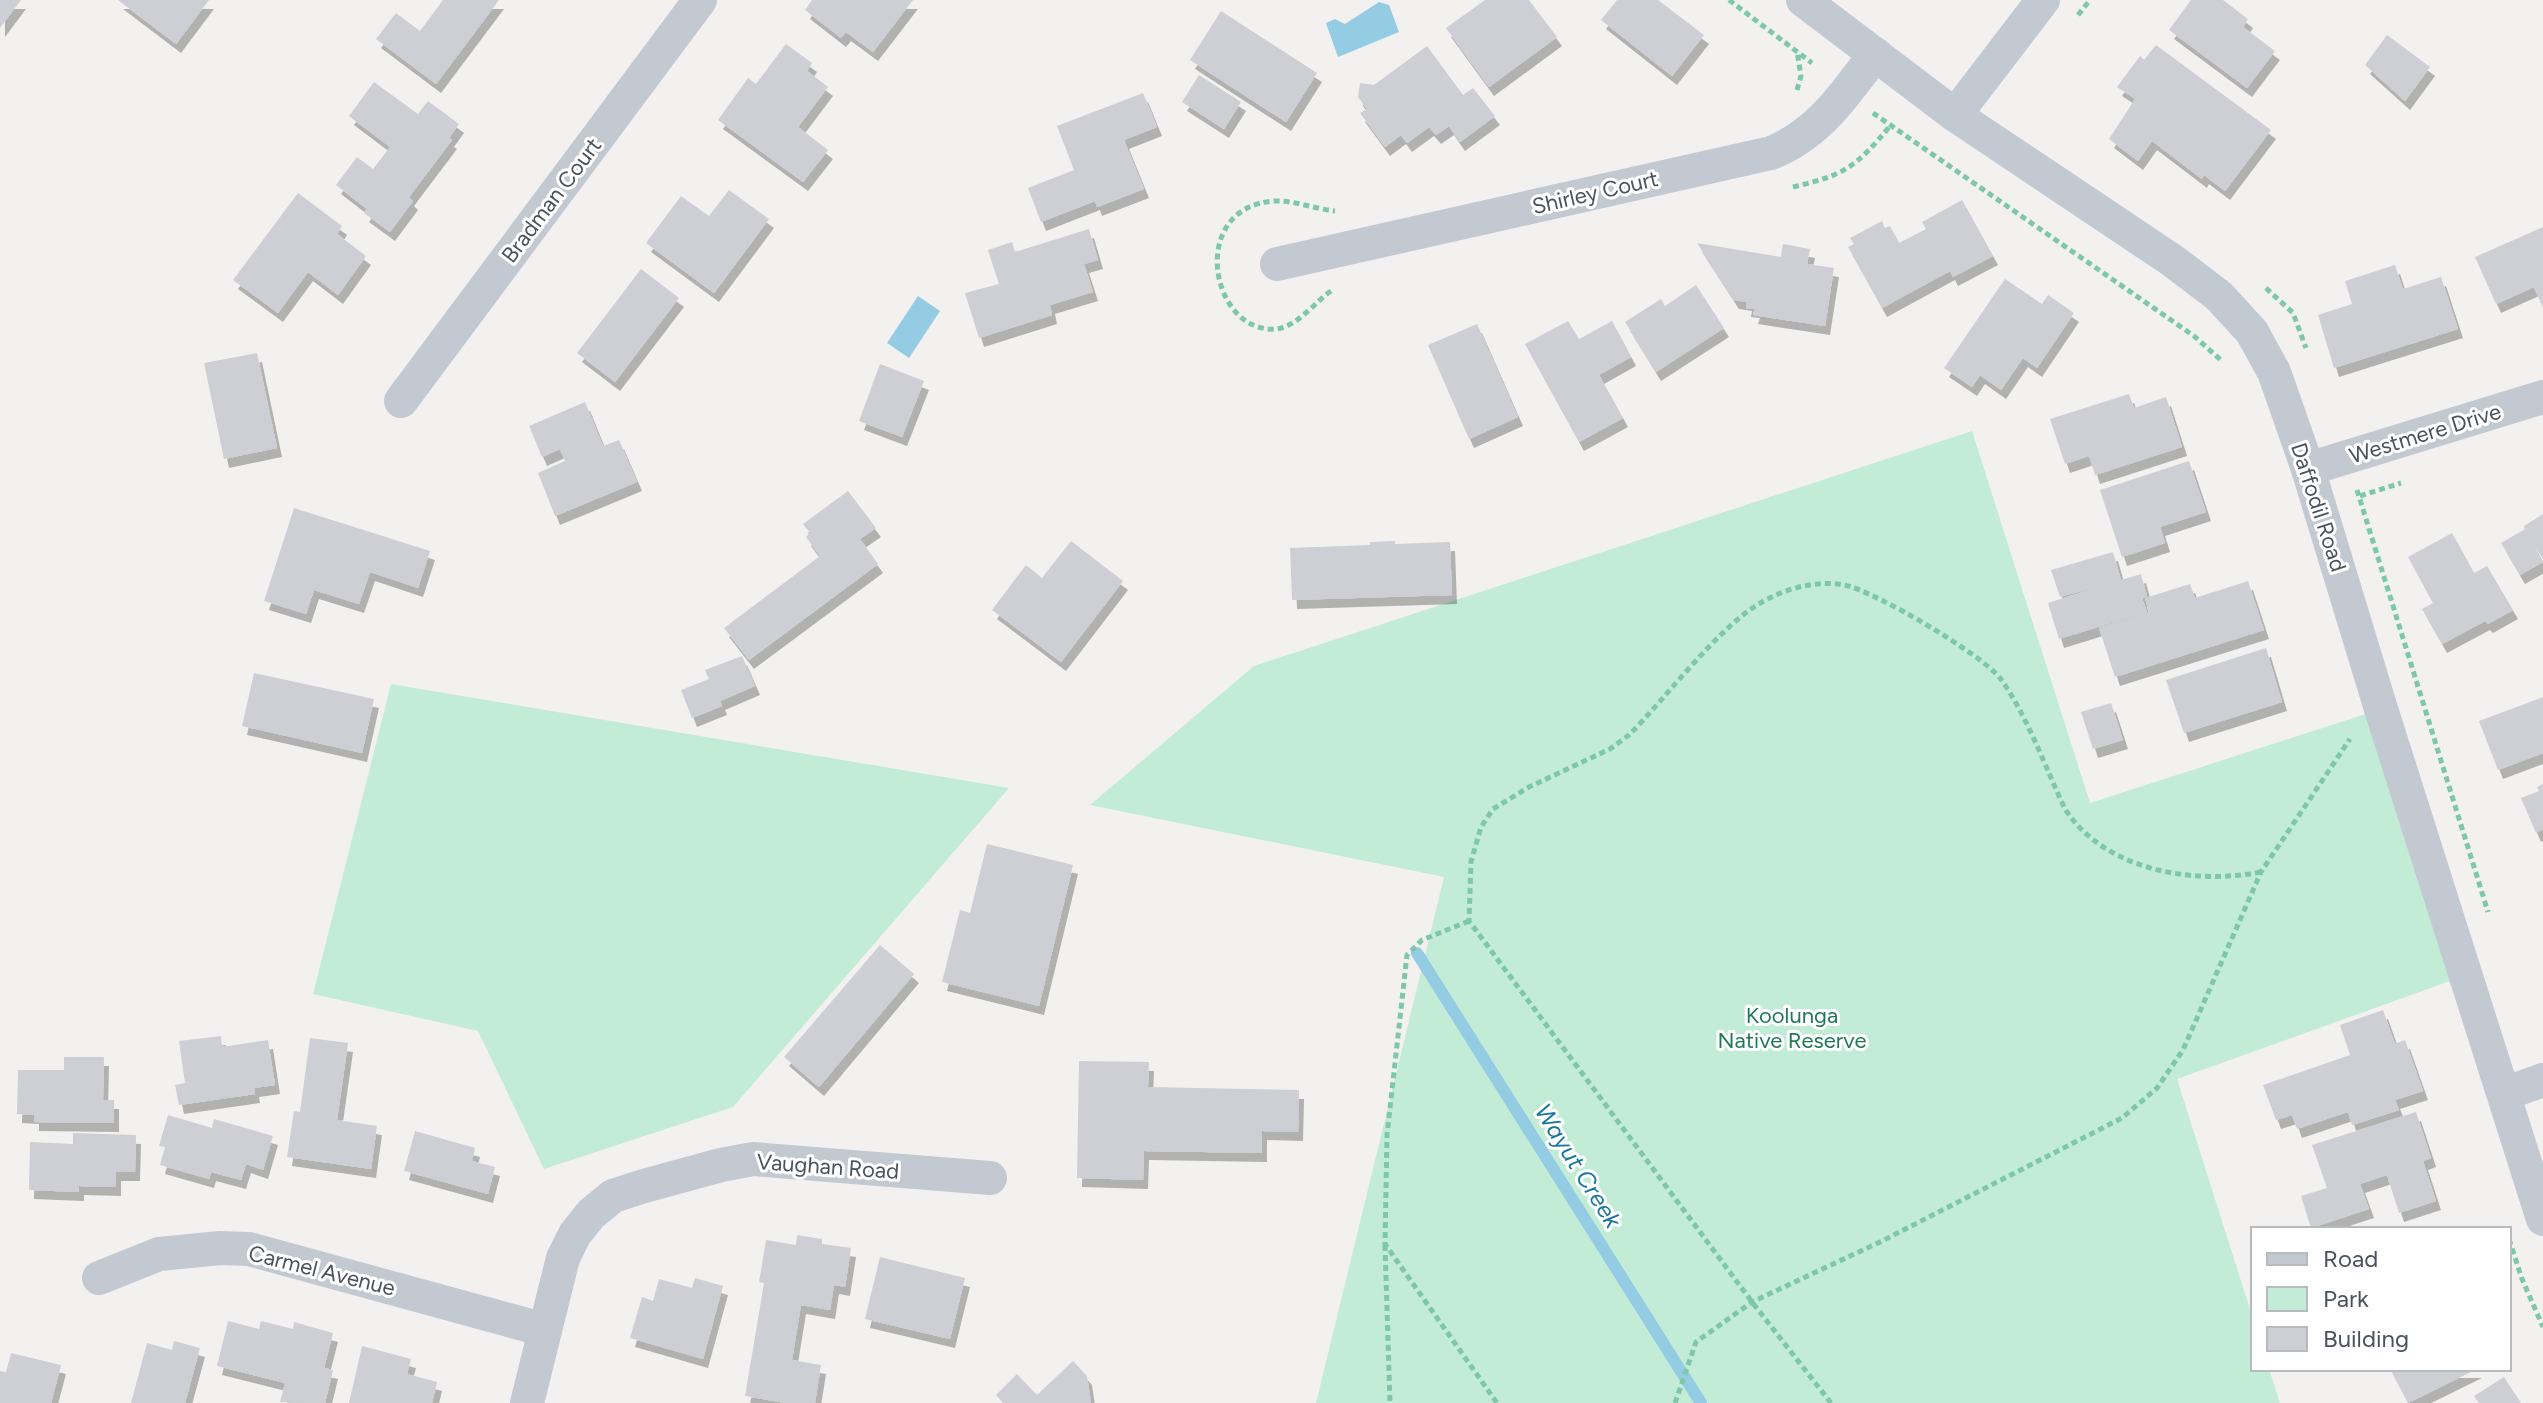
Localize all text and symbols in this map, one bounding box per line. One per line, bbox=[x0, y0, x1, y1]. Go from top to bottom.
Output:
street label: Bradman Court bbox=[496, 133, 607, 268]
street label: Shirley Court bbox=[1529, 165, 1661, 220]
street label: Westmere Drive bbox=[2346, 398, 2504, 469]
street label: Daffodil Road bbox=[2285, 439, 2352, 575]
park label: Koolunga Native Reserve bbox=[1718, 1002, 1866, 1054]
water label: Wayut Creek bbox=[1529, 1098, 1629, 1234]
street label: Vaughan Road bbox=[756, 1148, 900, 1185]
legend bbox=[2251, 1227, 2511, 1371]
street label: Carmel Avenue bbox=[246, 1239, 398, 1302]
text: Road bbox=[2323, 1244, 2378, 1273]
text: Park bbox=[2323, 1284, 2369, 1313]
text: Building bbox=[2323, 1324, 2409, 1353]

